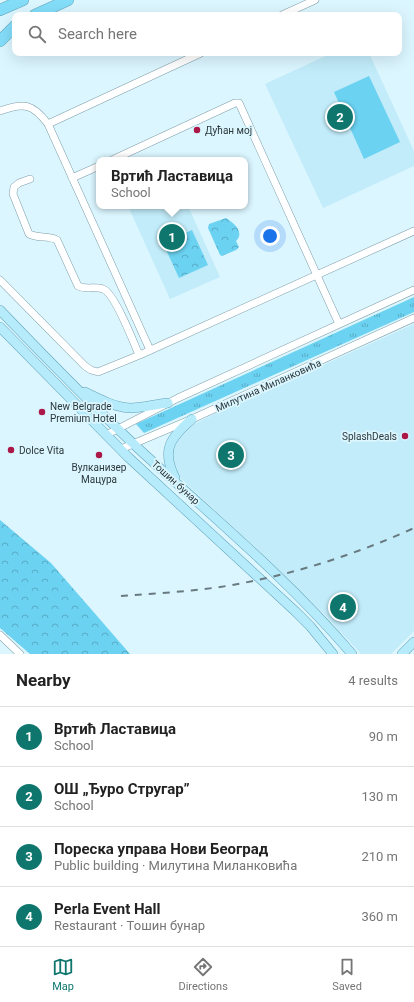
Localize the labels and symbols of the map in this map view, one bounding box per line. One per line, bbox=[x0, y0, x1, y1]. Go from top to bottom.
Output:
pin: 2 bbox=[327, 102, 353, 132]
marker: Дућан мој bbox=[192, 125, 202, 135]
place label: Дућан мој bbox=[205, 125, 252, 136]
pin: 1 bbox=[159, 222, 185, 252]
your location bbox=[260, 226, 280, 246]
street label: Милутина Миланковића bbox=[214, 357, 323, 414]
place label: New Belgrade Premium Hotel bbox=[50, 401, 117, 424]
marker: New Belgrade Premium Hotel bbox=[37, 407, 47, 417]
place label: SplashDeals bbox=[342, 431, 397, 442]
marker: SplashDeals bbox=[400, 431, 410, 441]
pin: 3 bbox=[218, 440, 244, 470]
marker: Dolce Vita bbox=[6, 445, 16, 455]
place label: Dolce Vita bbox=[19, 445, 64, 456]
marker: Вулканизер Мацура bbox=[94, 450, 104, 460]
street label: Тошин бунар bbox=[150, 458, 202, 507]
place label: Вулканизер Мацура bbox=[72, 462, 127, 485]
pin: 4 bbox=[330, 592, 356, 622]

